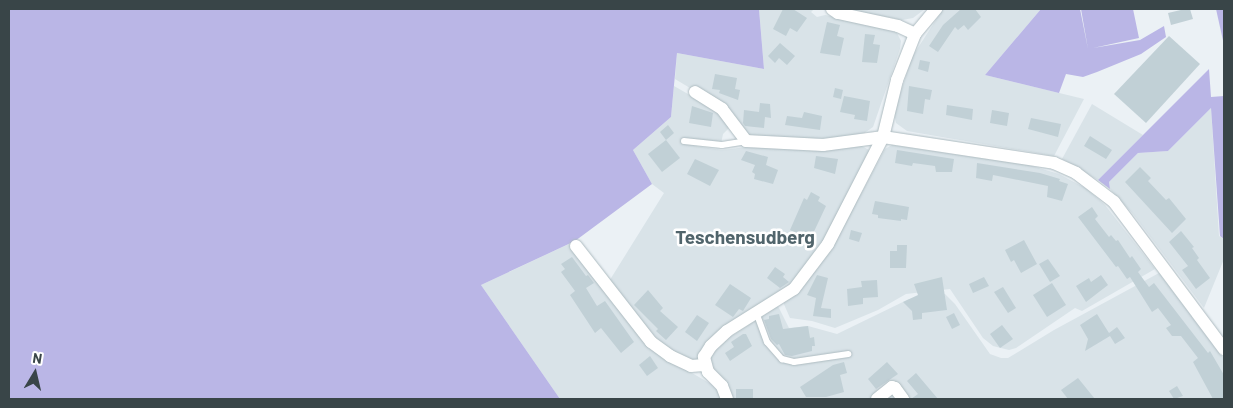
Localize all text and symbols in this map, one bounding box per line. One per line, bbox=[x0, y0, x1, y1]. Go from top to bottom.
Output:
district label: Teschensudberg bbox=[675, 226, 815, 248]
north arrow bbox=[10, 348, 60, 398]
text: N bbox=[31, 349, 43, 367]

